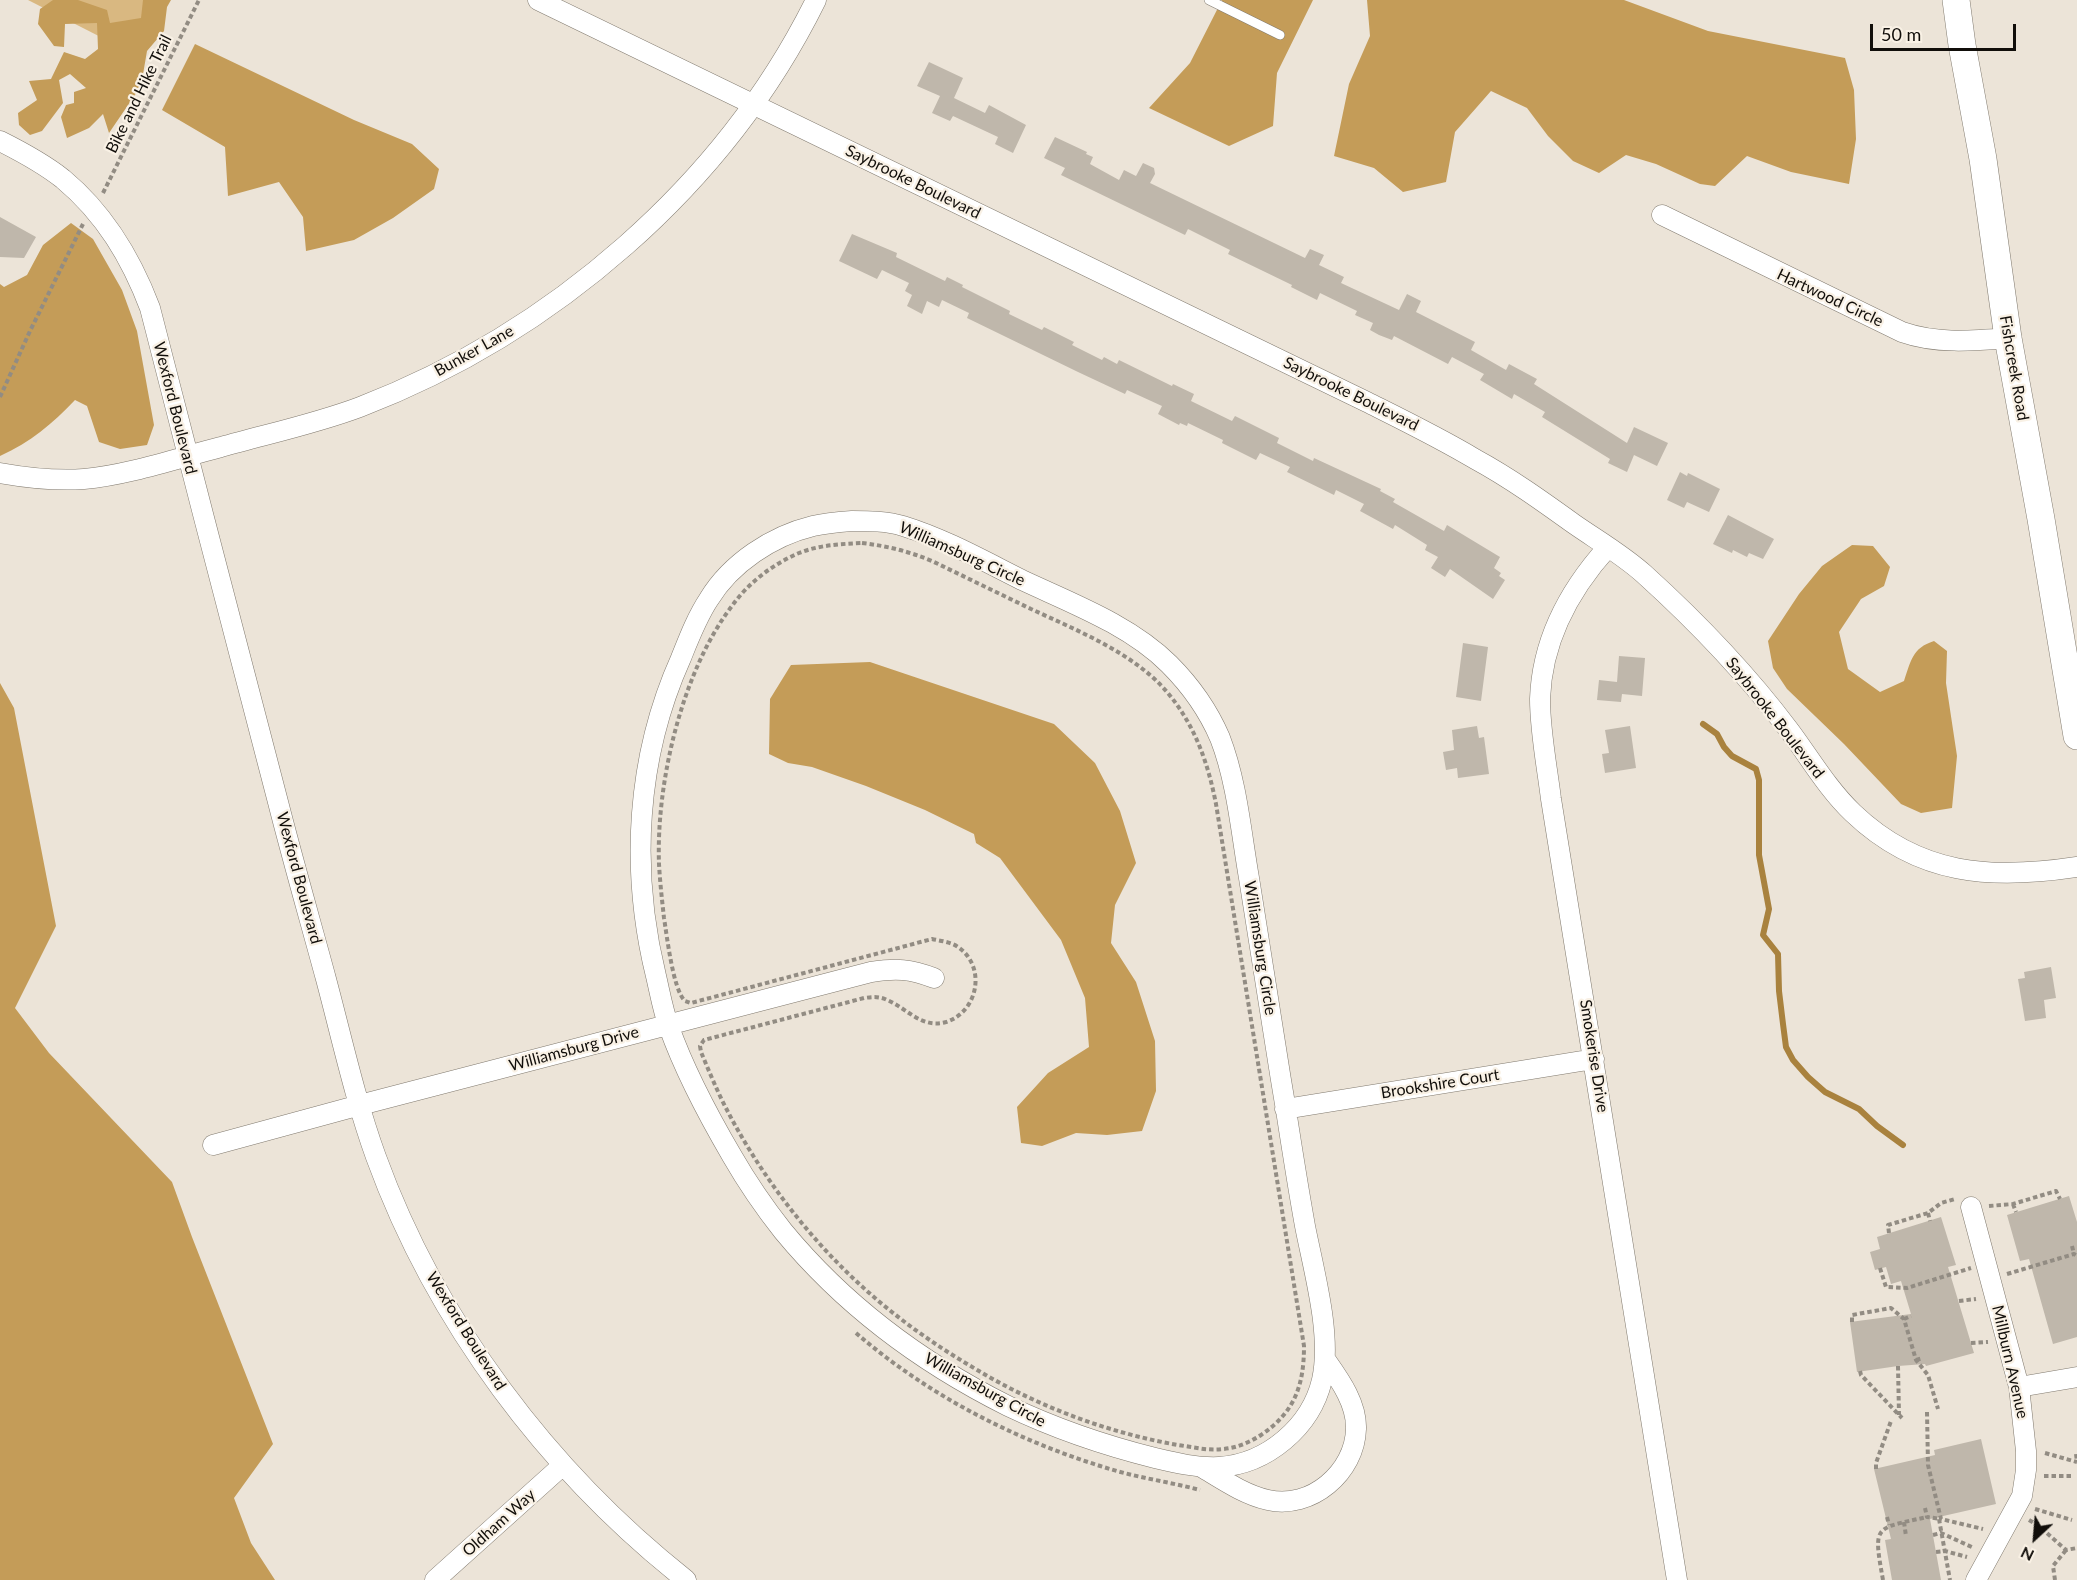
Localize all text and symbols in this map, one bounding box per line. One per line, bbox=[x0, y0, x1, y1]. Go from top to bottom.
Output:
scale bar bbox=[1873, 12, 2018, 50]
text: 50 m bbox=[1881, 23, 1921, 45]
street label: Bike and Hike Trail bbox=[102, 32, 176, 156]
street label: Saybrooke Boulevard bbox=[842, 141, 984, 223]
street label: Hartwood Circle bbox=[1774, 265, 1886, 331]
street label: Fishcreek Road bbox=[1995, 314, 2033, 422]
street label: Bunker Lane bbox=[431, 321, 517, 381]
street label: Wexford Boulevard bbox=[149, 340, 201, 476]
street label: Saybrooke Boulevard bbox=[1280, 353, 1422, 435]
street label: Williamsburg Circle bbox=[896, 518, 1028, 590]
street label: Saybrooke Boulevard bbox=[1722, 654, 1828, 782]
street label: Wexford Boulevard bbox=[272, 810, 326, 946]
street label: Williamsburg Circle bbox=[1240, 880, 1280, 1016]
street label: Smokerise Drive bbox=[1576, 998, 1612, 1114]
street label: Williamsburg Drive bbox=[507, 1022, 641, 1076]
street label: Brookshire Court bbox=[1379, 1065, 1501, 1103]
street label: Wexford Boulevard bbox=[422, 1268, 510, 1394]
street label: Millburn Avenue bbox=[1988, 1303, 2032, 1421]
street label: Williamsburg Circle bbox=[921, 1349, 1049, 1431]
street label: Oldham Way bbox=[459, 1485, 539, 1561]
north arrow bbox=[2005, 1508, 2065, 1568]
text: N bbox=[2017, 1543, 2037, 1566]

